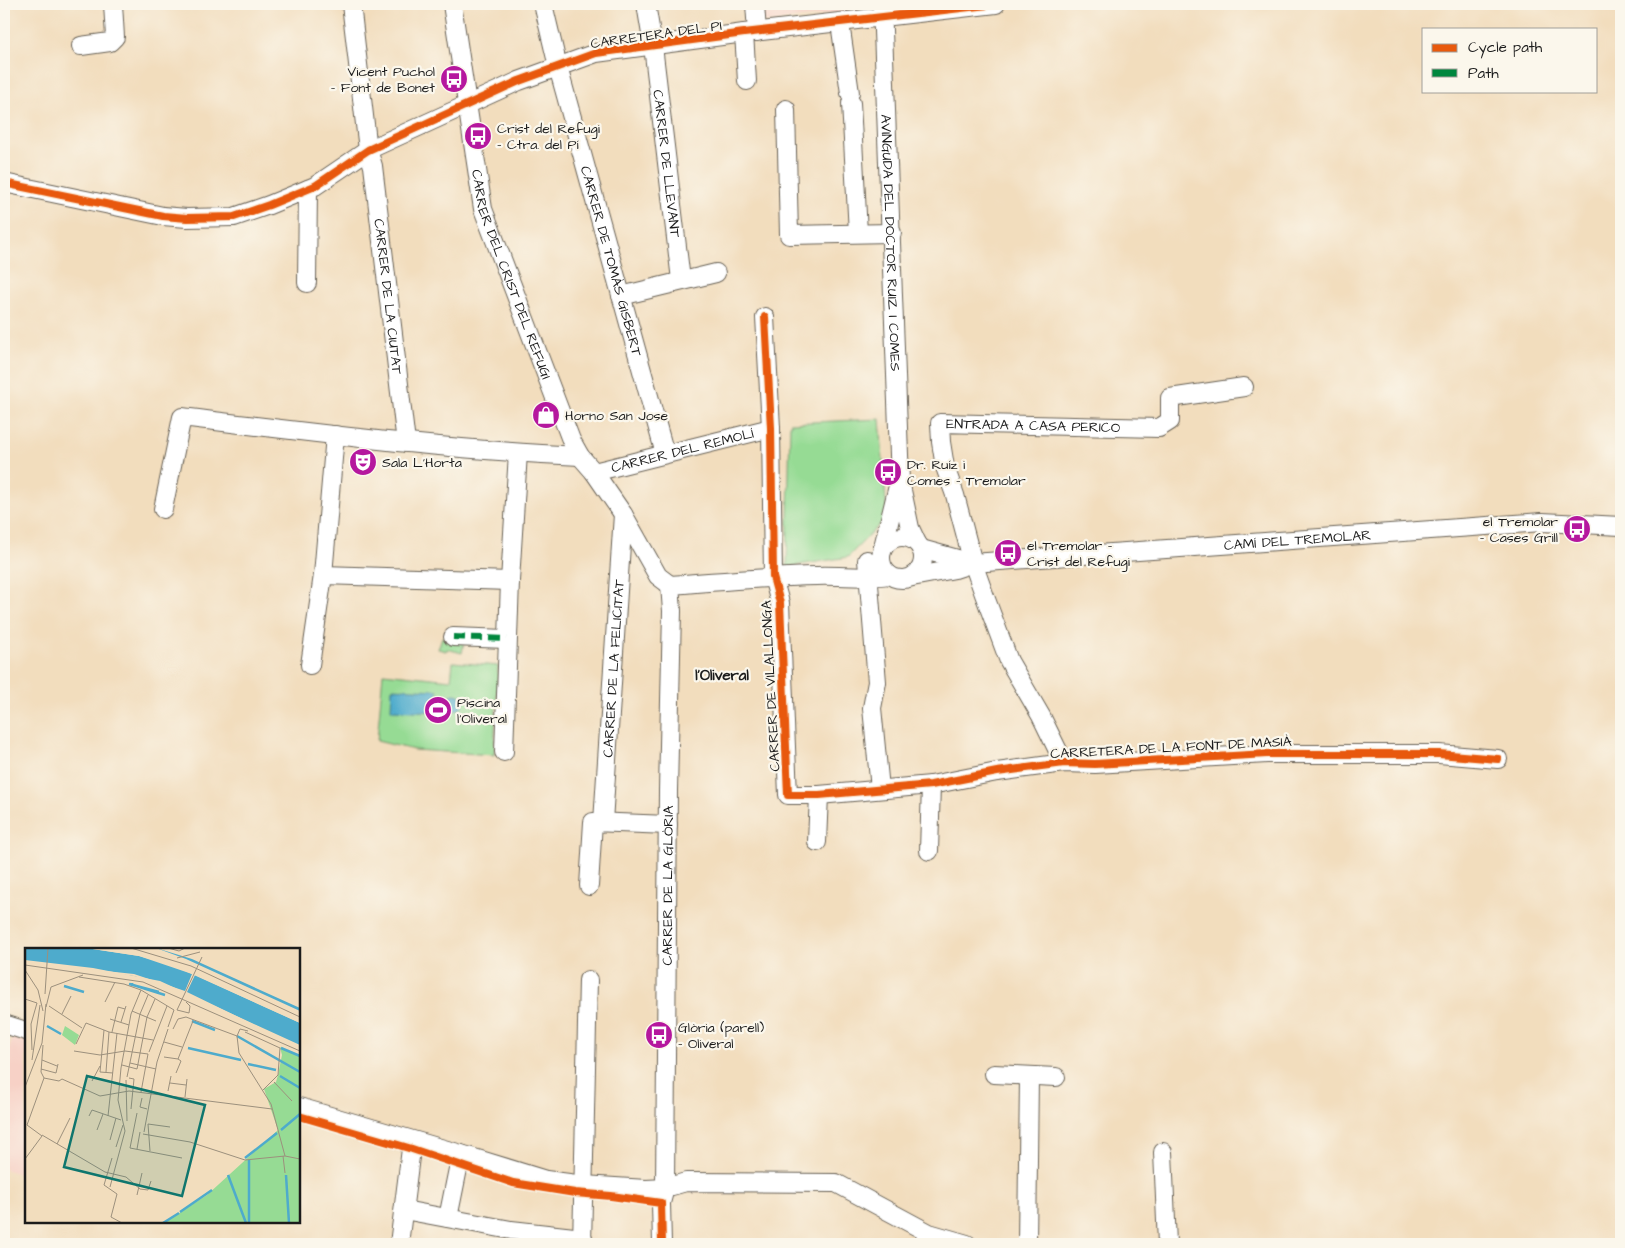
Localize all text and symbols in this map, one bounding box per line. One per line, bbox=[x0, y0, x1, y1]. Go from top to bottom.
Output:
street label: CARRETERA DEL PI bbox=[589, 16, 723, 54]
legend bbox=[1422, 28, 1598, 92]
text: Cycle path bbox=[1468, 37, 1543, 59]
place label: Vicent Puchol - Font de Bonet bbox=[331, 62, 435, 98]
text: Path bbox=[1468, 63, 1499, 84]
bus stop icon: Vicent Puchol - Font de Bonet bbox=[439, 64, 469, 94]
street label: CARRER DE LLEVANT bbox=[647, 89, 685, 239]
street label: AVINGUDA DEL DOCTOR RUIZ I COMES bbox=[875, 114, 905, 372]
place label: Crist del Refugi - Ctra. del Pí bbox=[497, 119, 600, 155]
bus stop icon: Crist del Refugi - Ctra. del Pí bbox=[463, 121, 493, 151]
street label: CARRER DE TOMÀS GISBERT bbox=[575, 164, 647, 359]
street label: CARRER DEL CRIST DEL REFUGI bbox=[466, 168, 556, 382]
street label: CARRER DE LA CIUTAT bbox=[368, 218, 407, 376]
shop icon: Horno San Jose bbox=[531, 400, 561, 430]
place label: Horno San Jose bbox=[565, 406, 669, 426]
street label: ENTRADA A CASA PERICO bbox=[946, 414, 1120, 438]
street label: CARRER DEL REMOLÍ bbox=[609, 424, 756, 478]
theatre icon: Sala L'Horta bbox=[348, 447, 378, 477]
place label: Sala L'Horta bbox=[382, 453, 462, 473]
place label: Dr. Ruíz i Comes - Tremolar bbox=[907, 455, 1026, 491]
bus stop icon: Dr. Ruíz i Comes - Tremolar bbox=[873, 457, 903, 487]
place label: el Tremolar - Cases Grill bbox=[1480, 512, 1558, 548]
bus stop icon: el Tremolar - Cases Grill bbox=[1562, 514, 1592, 544]
street label: CAMÍ DEL TREMOLAR bbox=[1223, 525, 1372, 556]
place label: el Tremolar - Crist del Refugi bbox=[1027, 536, 1130, 572]
bus stop icon: el Tremolar - Crist del Refugi bbox=[993, 538, 1023, 568]
street label: CARRER DE LA FELICITAT bbox=[598, 578, 630, 758]
street label: CARRER DE VILALLONGA bbox=[757, 600, 785, 772]
district label: l'Oliveral bbox=[695, 665, 749, 686]
place label: Piscina l'Oliveral bbox=[457, 693, 507, 729]
sports icon: Piscina l'Oliveral bbox=[423, 695, 453, 725]
street label: CARRETERA DE LA FONT DE MASIÀ bbox=[1050, 732, 1292, 764]
street label: CARRER DE LA GLÒRIA bbox=[658, 806, 679, 966]
inset map bbox=[25, 948, 300, 1223]
place label: Glòria (parell) - Oliveral bbox=[678, 1018, 764, 1054]
bus stop icon: Glòria (parell) - Oliveral bbox=[644, 1020, 674, 1050]

